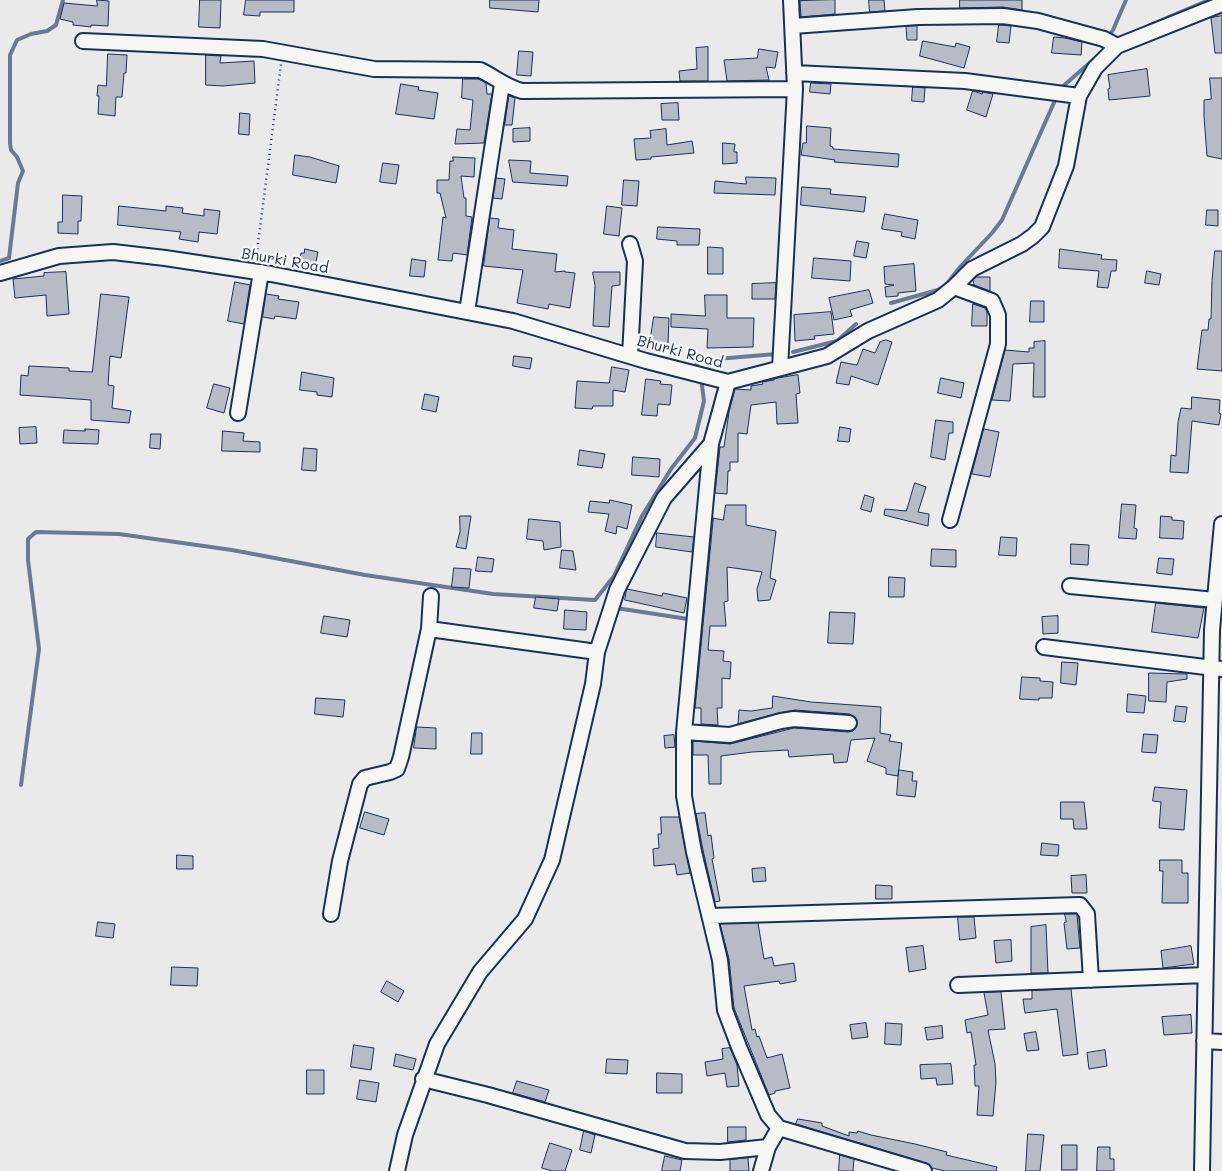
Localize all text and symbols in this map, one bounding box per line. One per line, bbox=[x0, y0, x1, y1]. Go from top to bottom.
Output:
street label: Bhurki Road bbox=[240, 244, 330, 278]
street label: Bhurki Road bbox=[635, 332, 725, 372]

